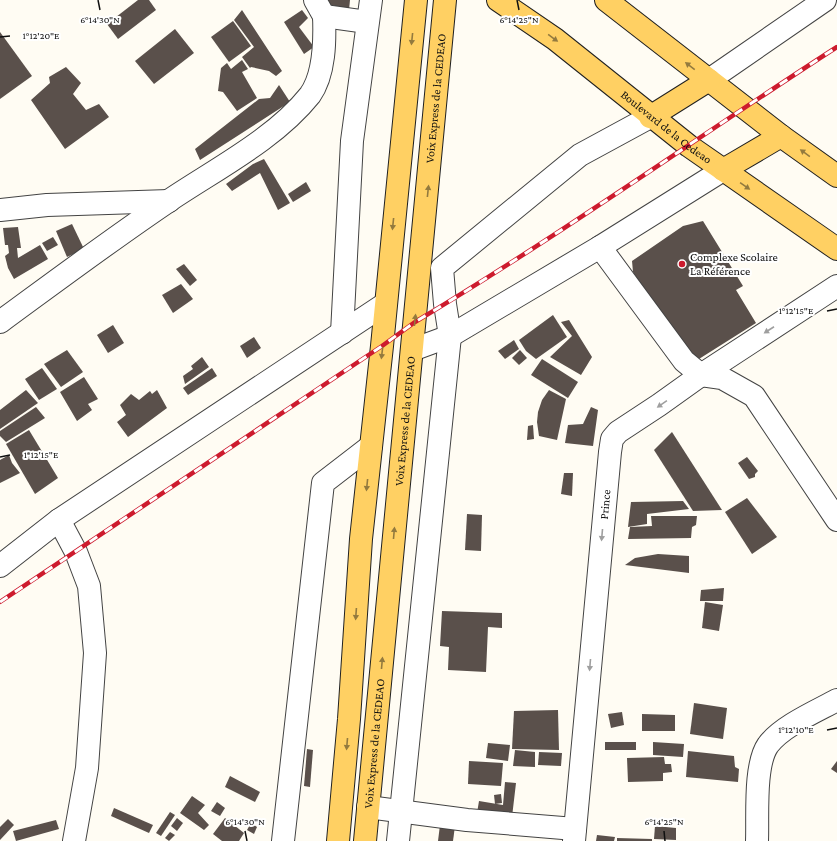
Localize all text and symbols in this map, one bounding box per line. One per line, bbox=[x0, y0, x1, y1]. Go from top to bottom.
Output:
text: 6°14'30"N bbox=[80, 14, 120, 25]
text: 6°14'25"N bbox=[500, 14, 539, 25]
text: 1°12'20"E bbox=[23, 30, 60, 41]
one-way arrow bbox=[408, 33, 415, 45]
street label: Voix Express de la CEDEAO bbox=[423, 33, 449, 164]
one-way arrow bbox=[548, 34, 559, 42]
one-way arrow bbox=[685, 62, 696, 71]
street label: Boulevard de la Cedeao bbox=[618, 87, 714, 167]
one-way arrow bbox=[800, 149, 811, 157]
one-way arrow bbox=[740, 182, 750, 190]
one-way arrow bbox=[424, 185, 431, 197]
one-way arrow bbox=[390, 218, 397, 230]
place label: Complexe Scolaire La Référence bbox=[690, 250, 778, 278]
marker: Complexe Scolaire La Référence bbox=[677, 259, 687, 269]
text: 1°12'15"E bbox=[779, 305, 814, 316]
one-way arrow bbox=[411, 314, 418, 326]
one-way arrow bbox=[763, 327, 775, 334]
one-way arrow bbox=[378, 347, 385, 359]
street label: Voix Express de la CEDEAO bbox=[392, 355, 418, 486]
one-way arrow bbox=[656, 399, 667, 408]
text: 1°12'15"E bbox=[24, 449, 59, 460]
one-way arrow bbox=[363, 479, 370, 491]
street label: Prince bbox=[597, 489, 614, 520]
one-way arrow bbox=[391, 527, 397, 539]
one-way arrow bbox=[599, 529, 606, 541]
one-way arrow bbox=[353, 608, 360, 620]
one-way arrow bbox=[378, 657, 385, 669]
one-way arrow bbox=[587, 659, 594, 671]
street label: Voix Express de la CEDEAO bbox=[361, 678, 387, 809]
text: 1°12'10"E bbox=[778, 724, 814, 735]
one-way arrow bbox=[344, 738, 350, 750]
text: 6°14'30"N bbox=[225, 816, 265, 827]
text: 6°14'25"N bbox=[645, 816, 684, 827]

